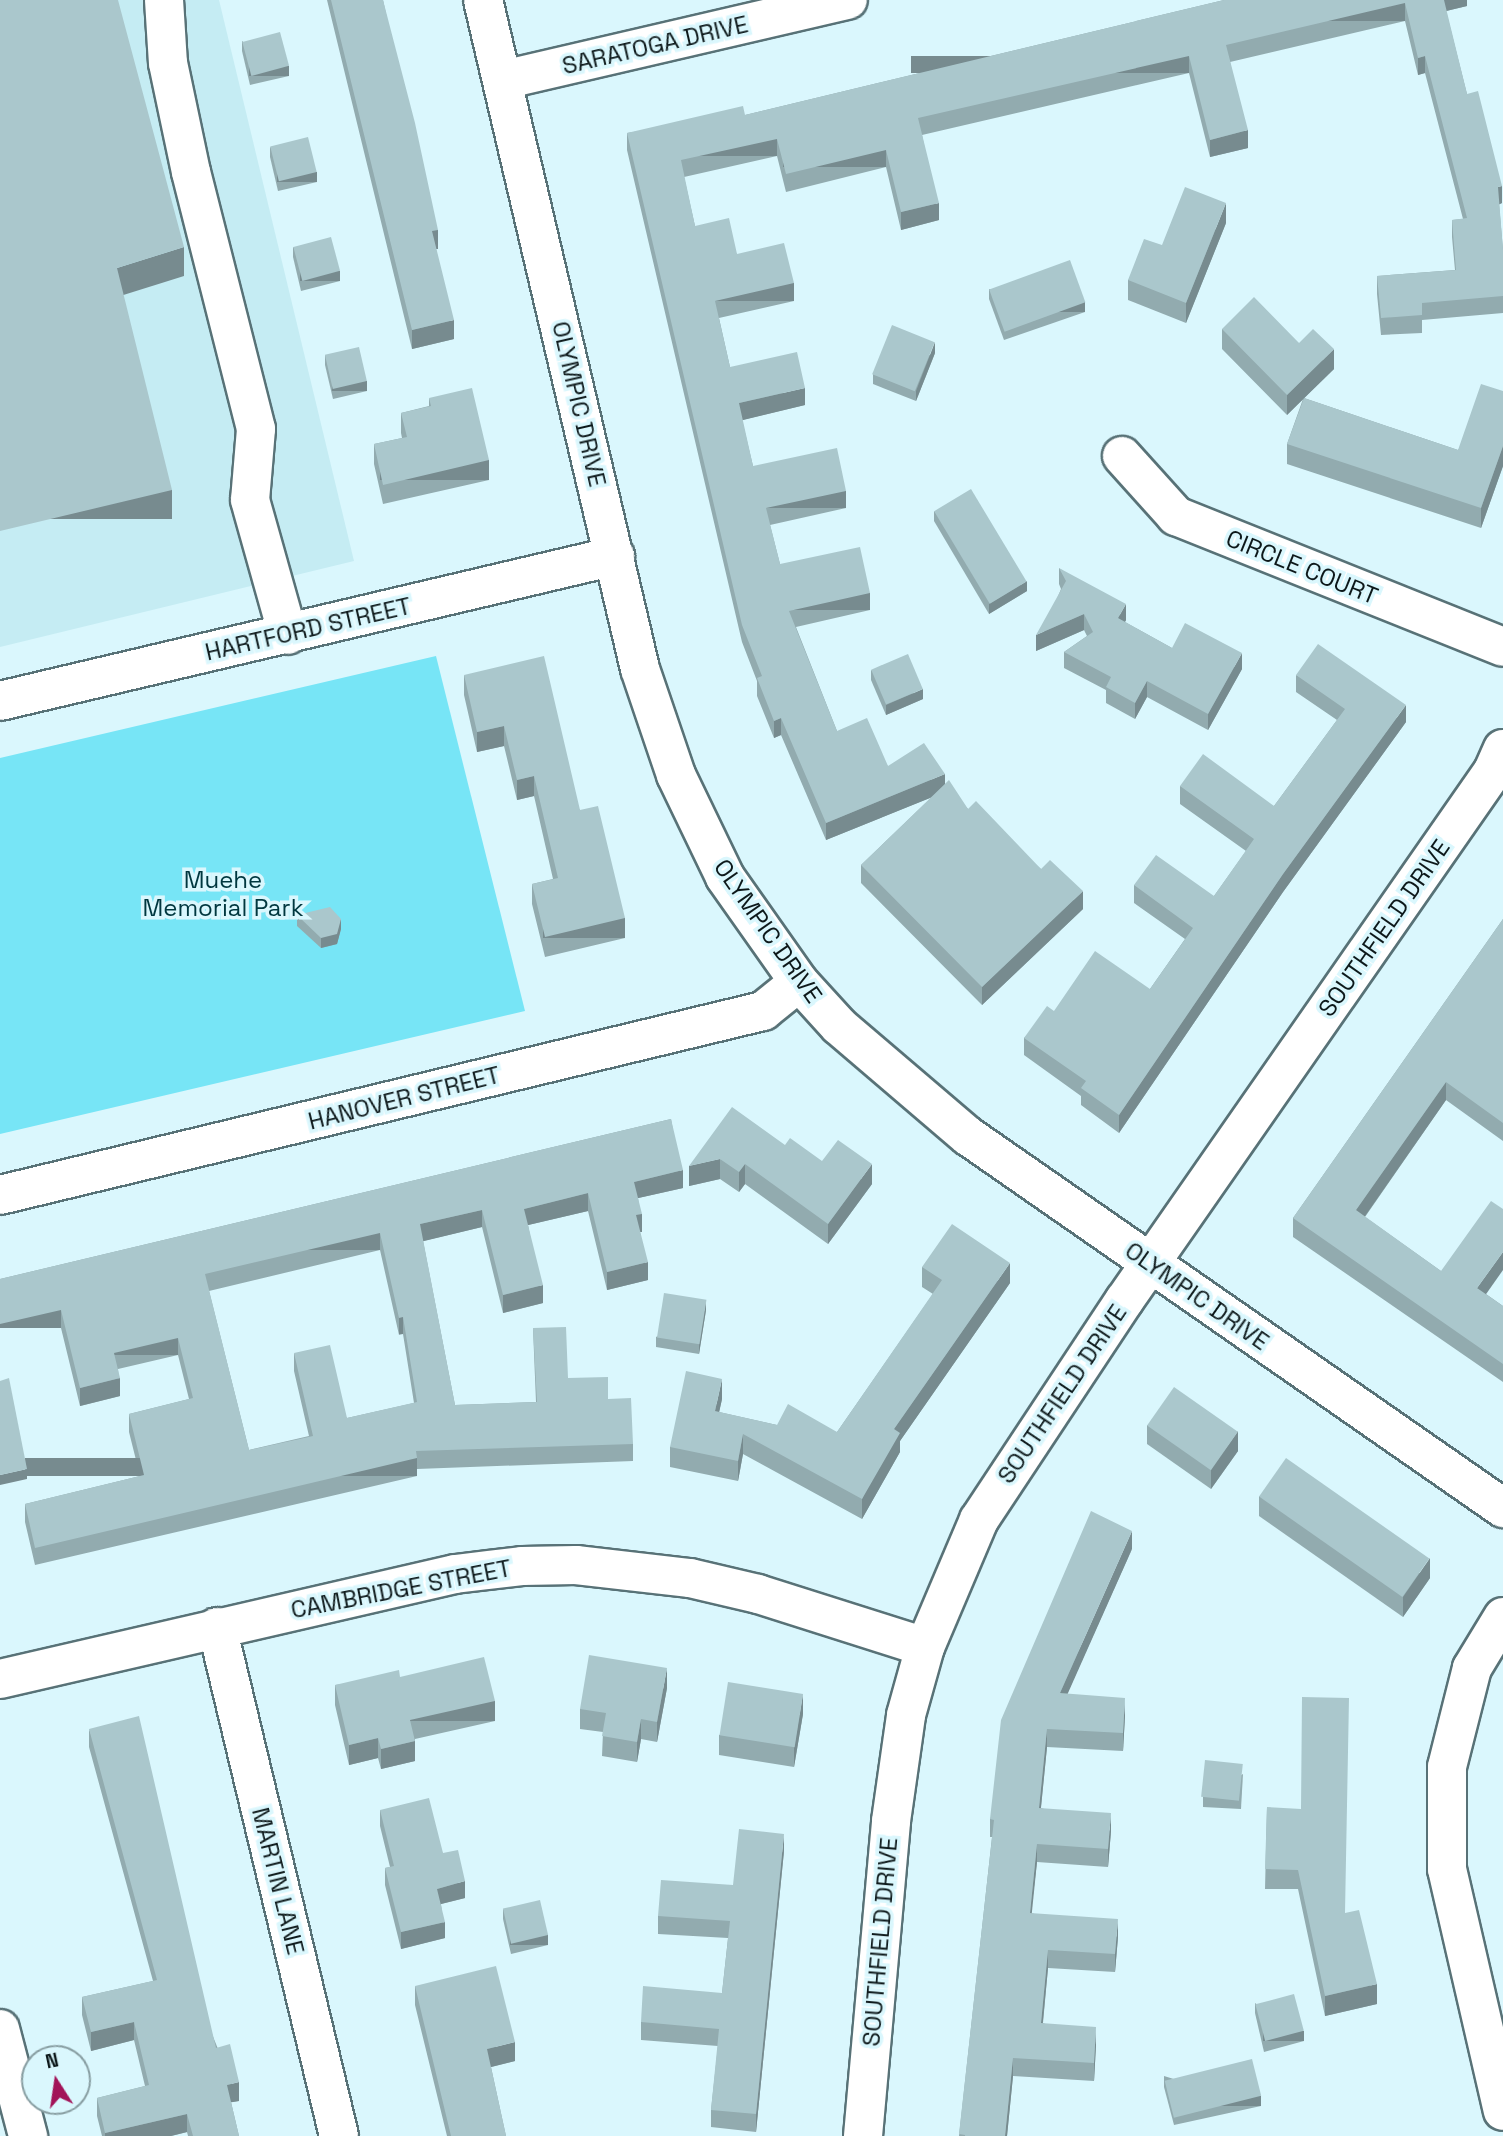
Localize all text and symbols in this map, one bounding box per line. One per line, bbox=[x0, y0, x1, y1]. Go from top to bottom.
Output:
street label: SARATOGA DRIVE bbox=[559, 10, 751, 80]
street label: OLYMPIC DRIVE bbox=[546, 319, 612, 489]
street label: CIRCLE COURT bbox=[1222, 523, 1382, 611]
street label: HARTFORD STREET bbox=[202, 591, 414, 667]
street label: SOUTHFIELD DRIVE bbox=[1312, 834, 1456, 1022]
street label: OLYMPIC DRIVE bbox=[708, 854, 828, 1008]
park label: Muehe Memorial Park bbox=[142, 866, 304, 922]
street label: HANOVER STREET bbox=[305, 1060, 503, 1136]
street label: OLYMPIC DRIVE bbox=[1120, 1236, 1274, 1356]
street label: SOUTHFIELD DRIVE bbox=[992, 1299, 1132, 1489]
street label: CAMBRIDGE STREET bbox=[288, 1554, 514, 1624]
street label: MARTIN LANE bbox=[246, 1804, 310, 1958]
street label: SOUTHFIELD DRIVE bbox=[857, 1836, 903, 2048]
north arrow bbox=[21, 2045, 91, 2115]
text: N bbox=[43, 2047, 61, 2074]

